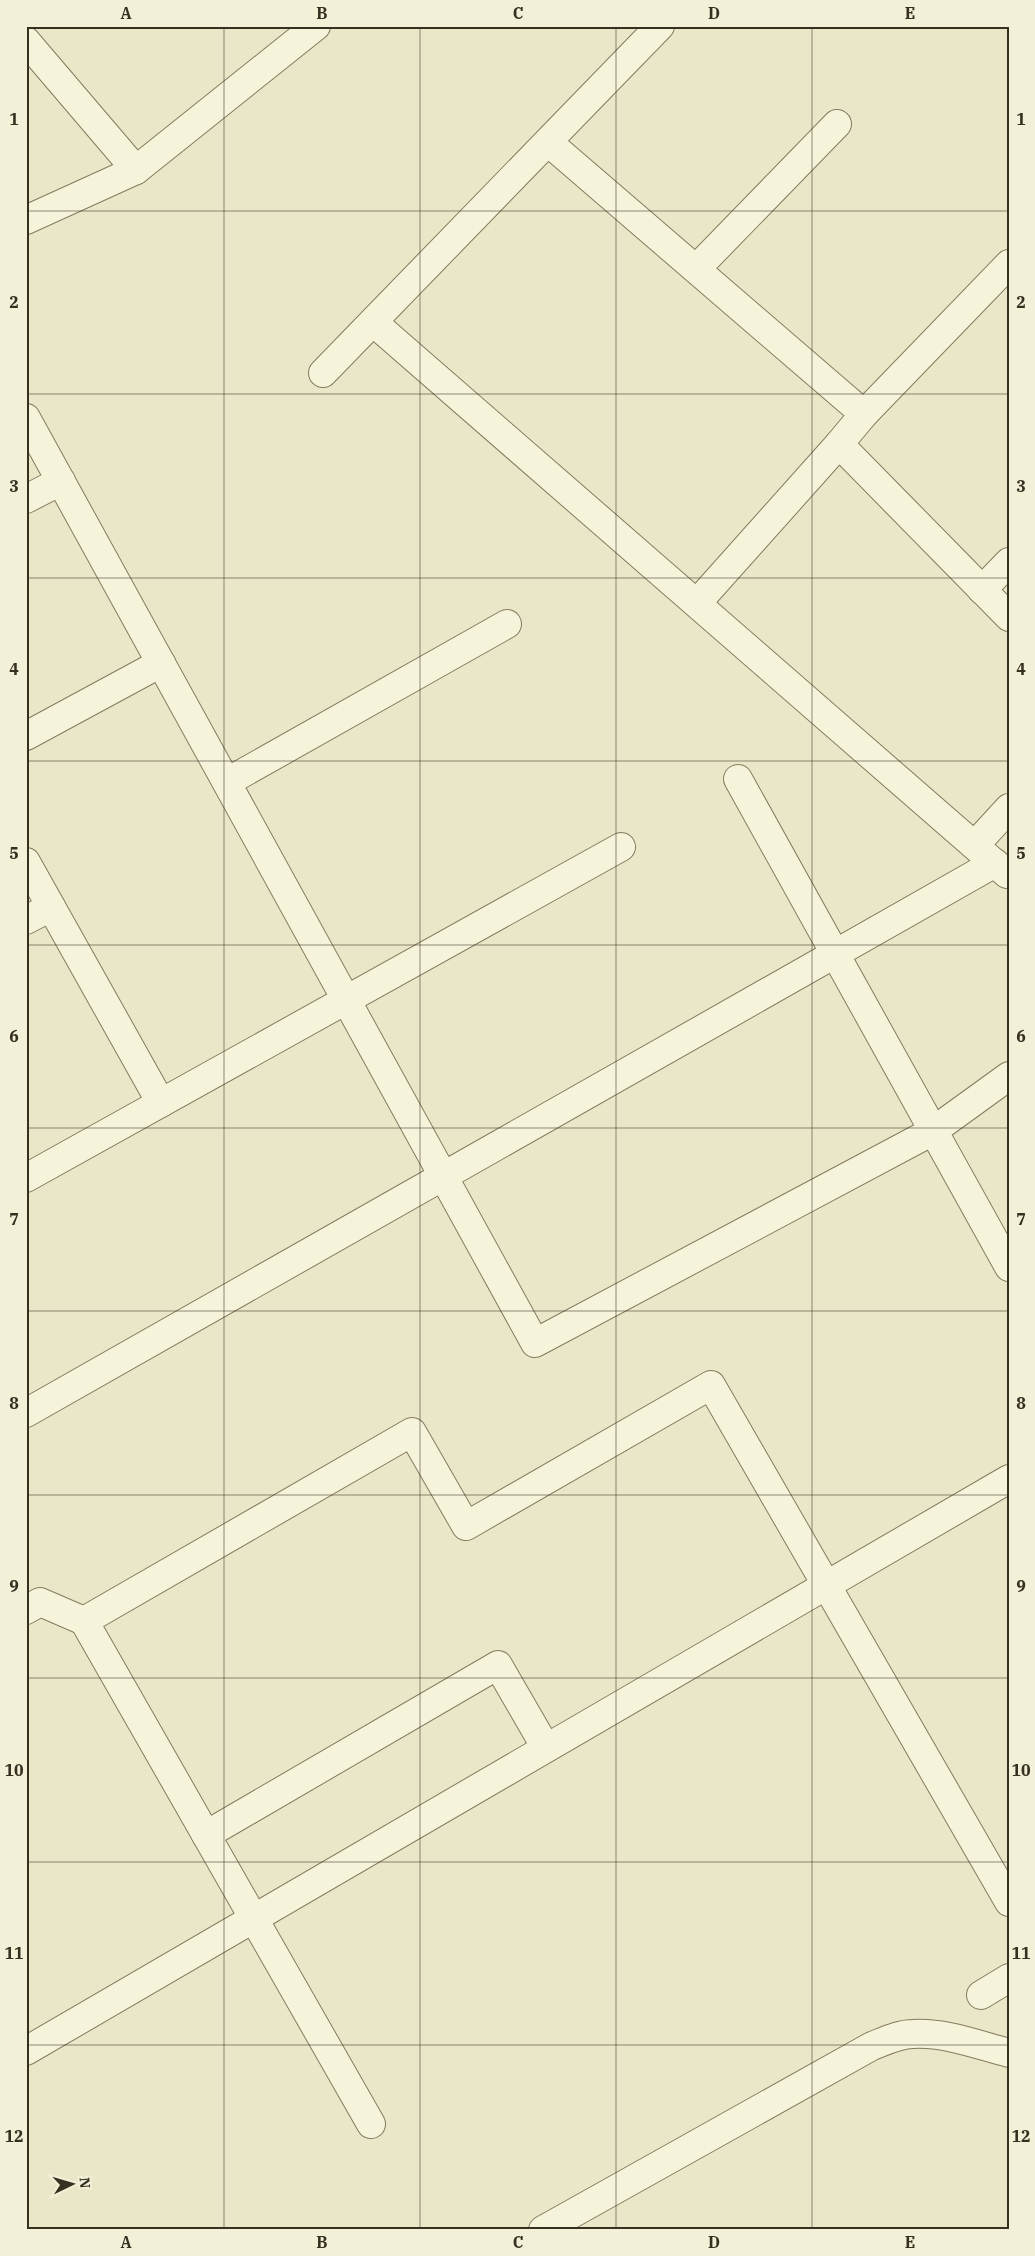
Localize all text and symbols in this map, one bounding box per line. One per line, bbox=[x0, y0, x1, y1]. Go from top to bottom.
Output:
text: A bbox=[120, 3, 132, 23]
text: B bbox=[316, 3, 328, 23]
text: C bbox=[513, 3, 523, 23]
text: D bbox=[708, 3, 720, 23]
text: E bbox=[905, 3, 915, 23]
text: 1 bbox=[9, 109, 19, 129]
text: 1 bbox=[1016, 109, 1026, 129]
text: 2 bbox=[9, 292, 19, 312]
text: 2 bbox=[1016, 292, 1026, 312]
text: 3 bbox=[9, 476, 19, 496]
text: 3 bbox=[1016, 476, 1026, 496]
text: 4 bbox=[9, 659, 19, 679]
text: 4 bbox=[1016, 659, 1026, 679]
text: 5 bbox=[9, 843, 19, 863]
text: 5 bbox=[1016, 843, 1026, 863]
text: 6 bbox=[9, 1026, 19, 1046]
text: 6 bbox=[1016, 1026, 1026, 1046]
text: 7 bbox=[9, 1209, 19, 1229]
text: 7 bbox=[1016, 1209, 1026, 1229]
text: 8 bbox=[9, 1393, 19, 1413]
text: 8 bbox=[1016, 1393, 1026, 1413]
text: 9 bbox=[9, 1576, 19, 1596]
text: 9 bbox=[1016, 1576, 1026, 1596]
text: 10 bbox=[4, 1760, 24, 1780]
text: 10 bbox=[1011, 1760, 1031, 1780]
text: 11 bbox=[4, 1943, 24, 1963]
text: 11 bbox=[1011, 1943, 1031, 1963]
text: 12 bbox=[4, 2126, 24, 2146]
text: 12 bbox=[1011, 2126, 1031, 2146]
north arrow bbox=[48, 2158, 98, 2208]
text: N bbox=[76, 2177, 94, 2189]
text: A bbox=[120, 2232, 132, 2252]
text: B bbox=[316, 2232, 328, 2252]
text: C bbox=[513, 2232, 523, 2252]
text: D bbox=[708, 2232, 720, 2252]
text: E bbox=[905, 2232, 915, 2252]

